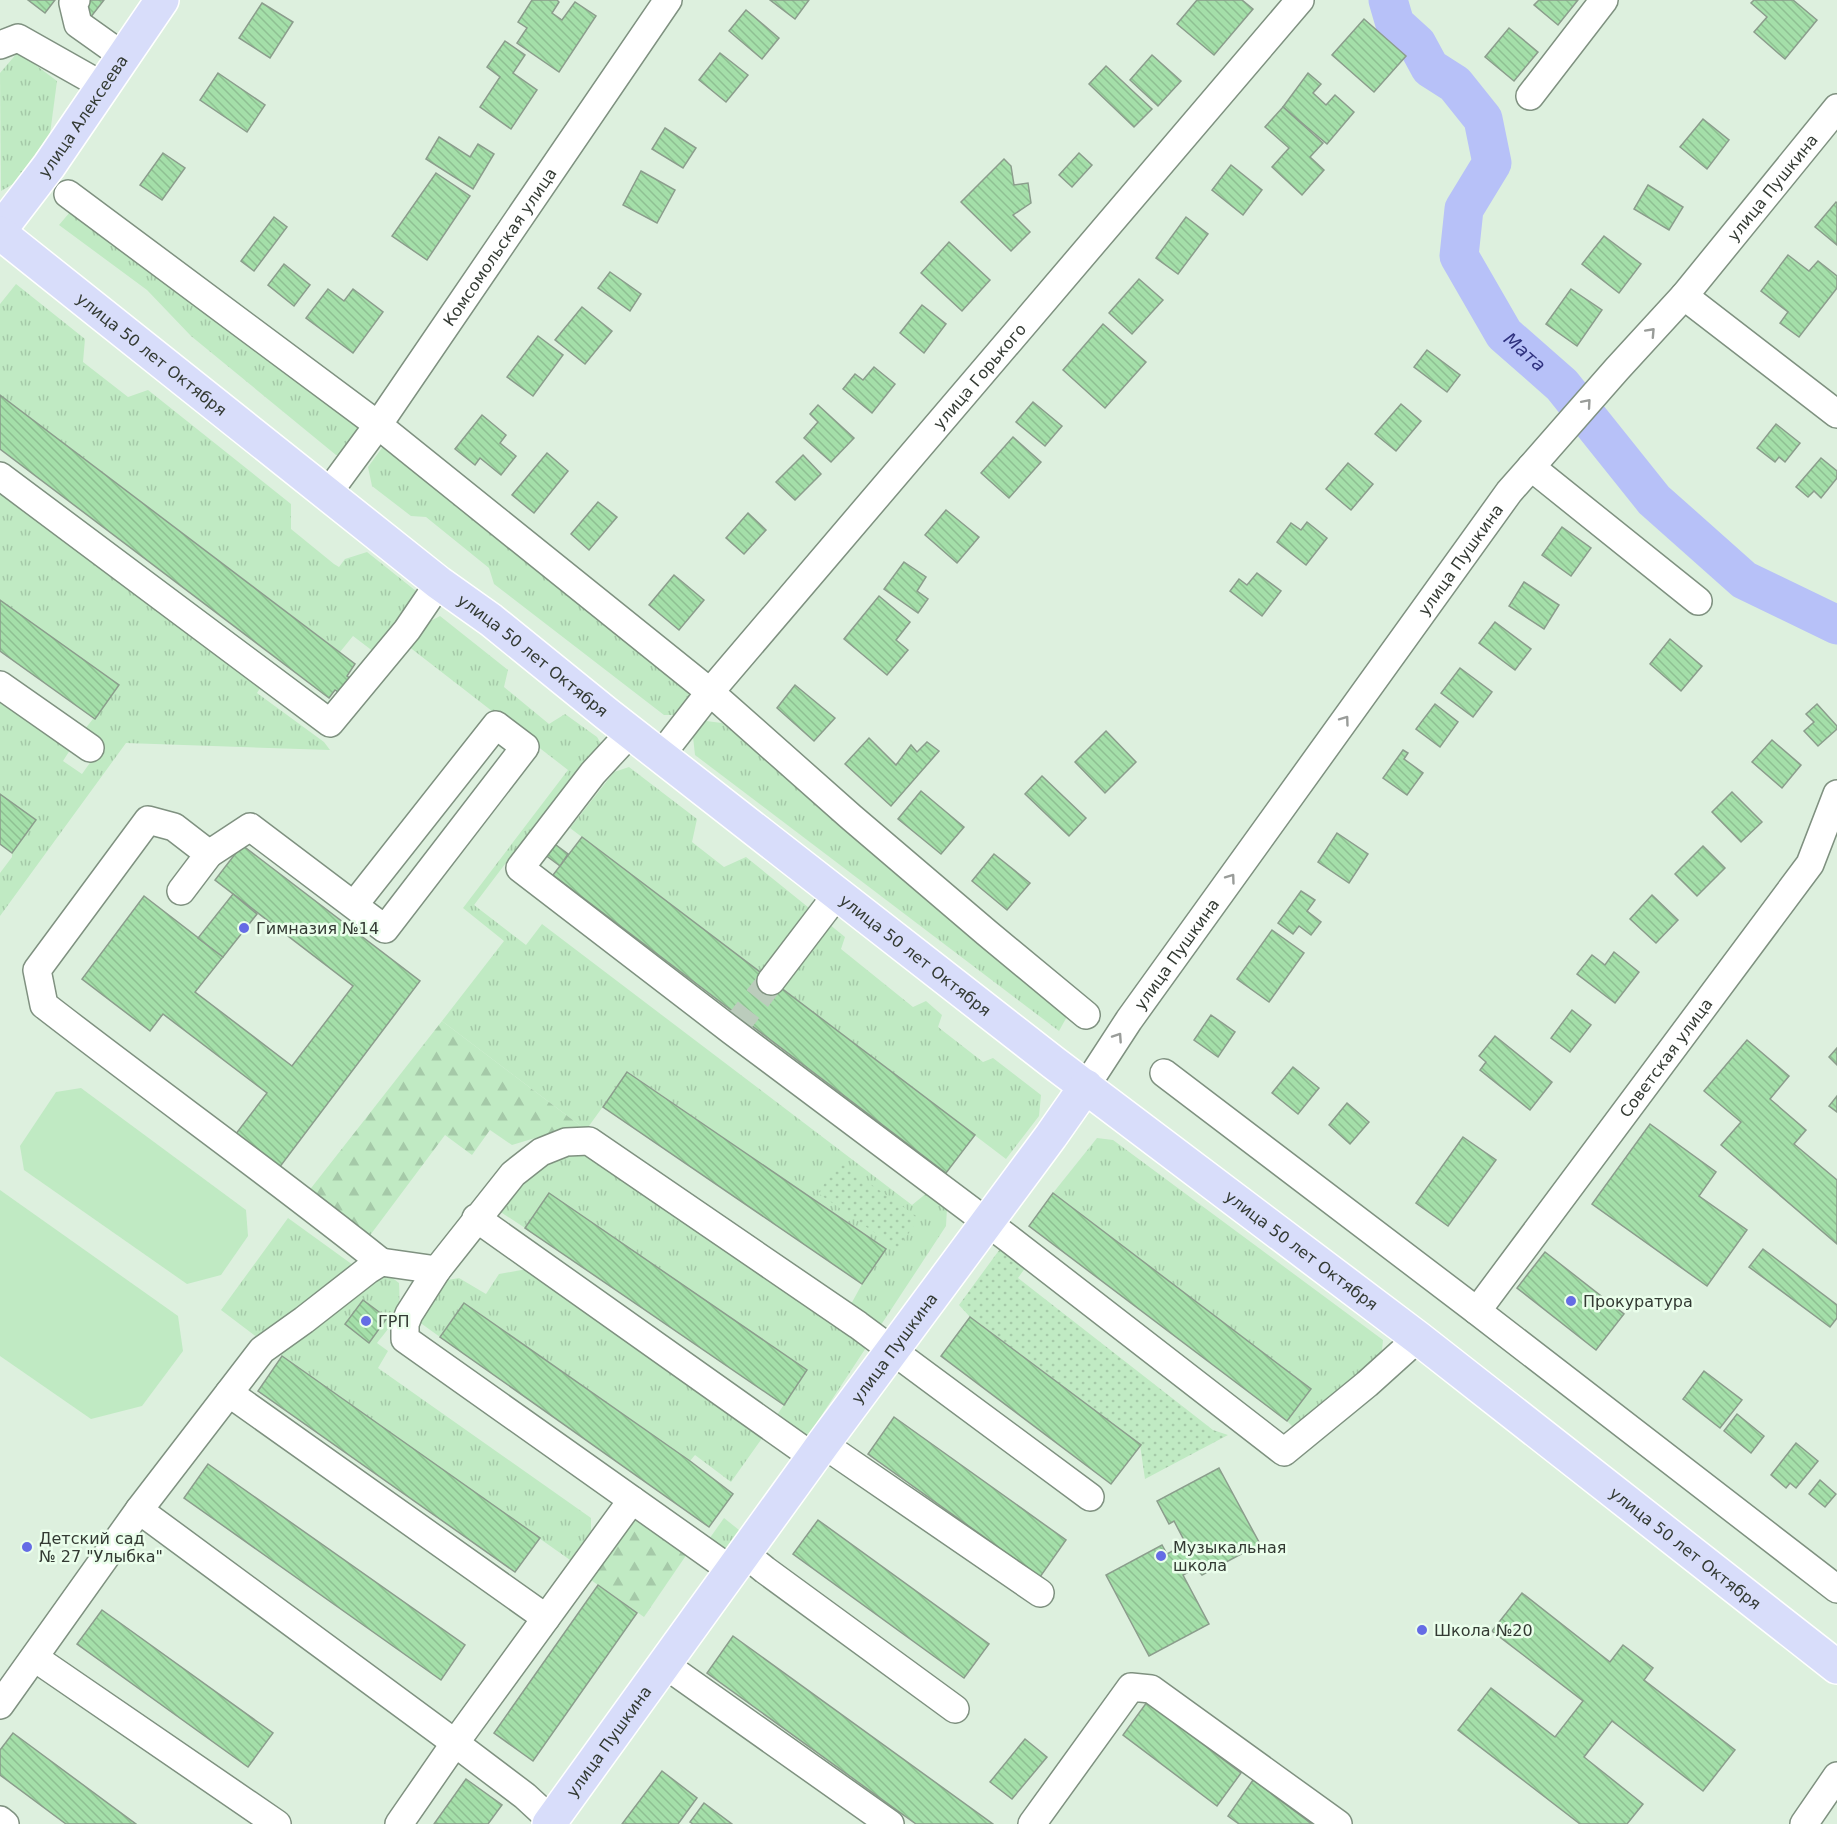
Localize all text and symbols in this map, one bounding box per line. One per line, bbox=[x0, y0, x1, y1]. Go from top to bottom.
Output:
street label: улица Алексеева bbox=[35, 51, 132, 181]
street label: улица Пушкина bbox=[1724, 130, 1822, 245]
street label: Комсомольская улица bbox=[439, 165, 561, 330]
street label: улица 50 лет Октября bbox=[72, 289, 230, 420]
street label: улица Горького bbox=[929, 320, 1030, 433]
water label: Мата bbox=[1500, 328, 1550, 375]
one-way arrow bbox=[1643, 329, 1654, 340]
one-way arrow bbox=[1580, 400, 1591, 410]
street label: улица Пушкина bbox=[1414, 501, 1507, 619]
street label: улица 50 лет Октября bbox=[454, 590, 612, 721]
one-way arrow bbox=[1338, 715, 1349, 726]
one-way arrow bbox=[1224, 874, 1235, 885]
street label: улица 50 лет Октября bbox=[836, 890, 995, 1020]
street label: улица Пушкина bbox=[1130, 895, 1223, 1014]
place label: Гимназия №14 bbox=[256, 919, 379, 938]
marker: Гимназия №14 bbox=[237, 921, 251, 935]
street label: Советская улица bbox=[1616, 995, 1717, 1121]
one-way arrow bbox=[1111, 1032, 1122, 1043]
street label: улица 50 лет Октября bbox=[1221, 1187, 1382, 1314]
street label: улица Пушкина bbox=[847, 1289, 942, 1407]
place label: Прокуратура bbox=[1583, 1292, 1693, 1311]
marker: Прокуратура bbox=[1564, 1294, 1578, 1308]
place label: ГРП bbox=[378, 1312, 409, 1331]
marker: ГРП bbox=[359, 1314, 373, 1328]
street label: улица 50 лет Октября bbox=[1606, 1483, 1765, 1614]
place label: Детский сад № 27 "Улыбка" bbox=[39, 1529, 163, 1566]
place label: Музыкальная школа bbox=[1173, 1538, 1286, 1575]
marker: Детский сад № 27 "Улыбка" bbox=[20, 1540, 34, 1554]
marker: Музыкальная школа bbox=[1154, 1549, 1168, 1563]
place label: Школа №20 bbox=[1434, 1621, 1533, 1640]
marker: Школа №20 bbox=[1415, 1623, 1429, 1637]
street label: улица Пушкина bbox=[563, 1682, 655, 1801]

